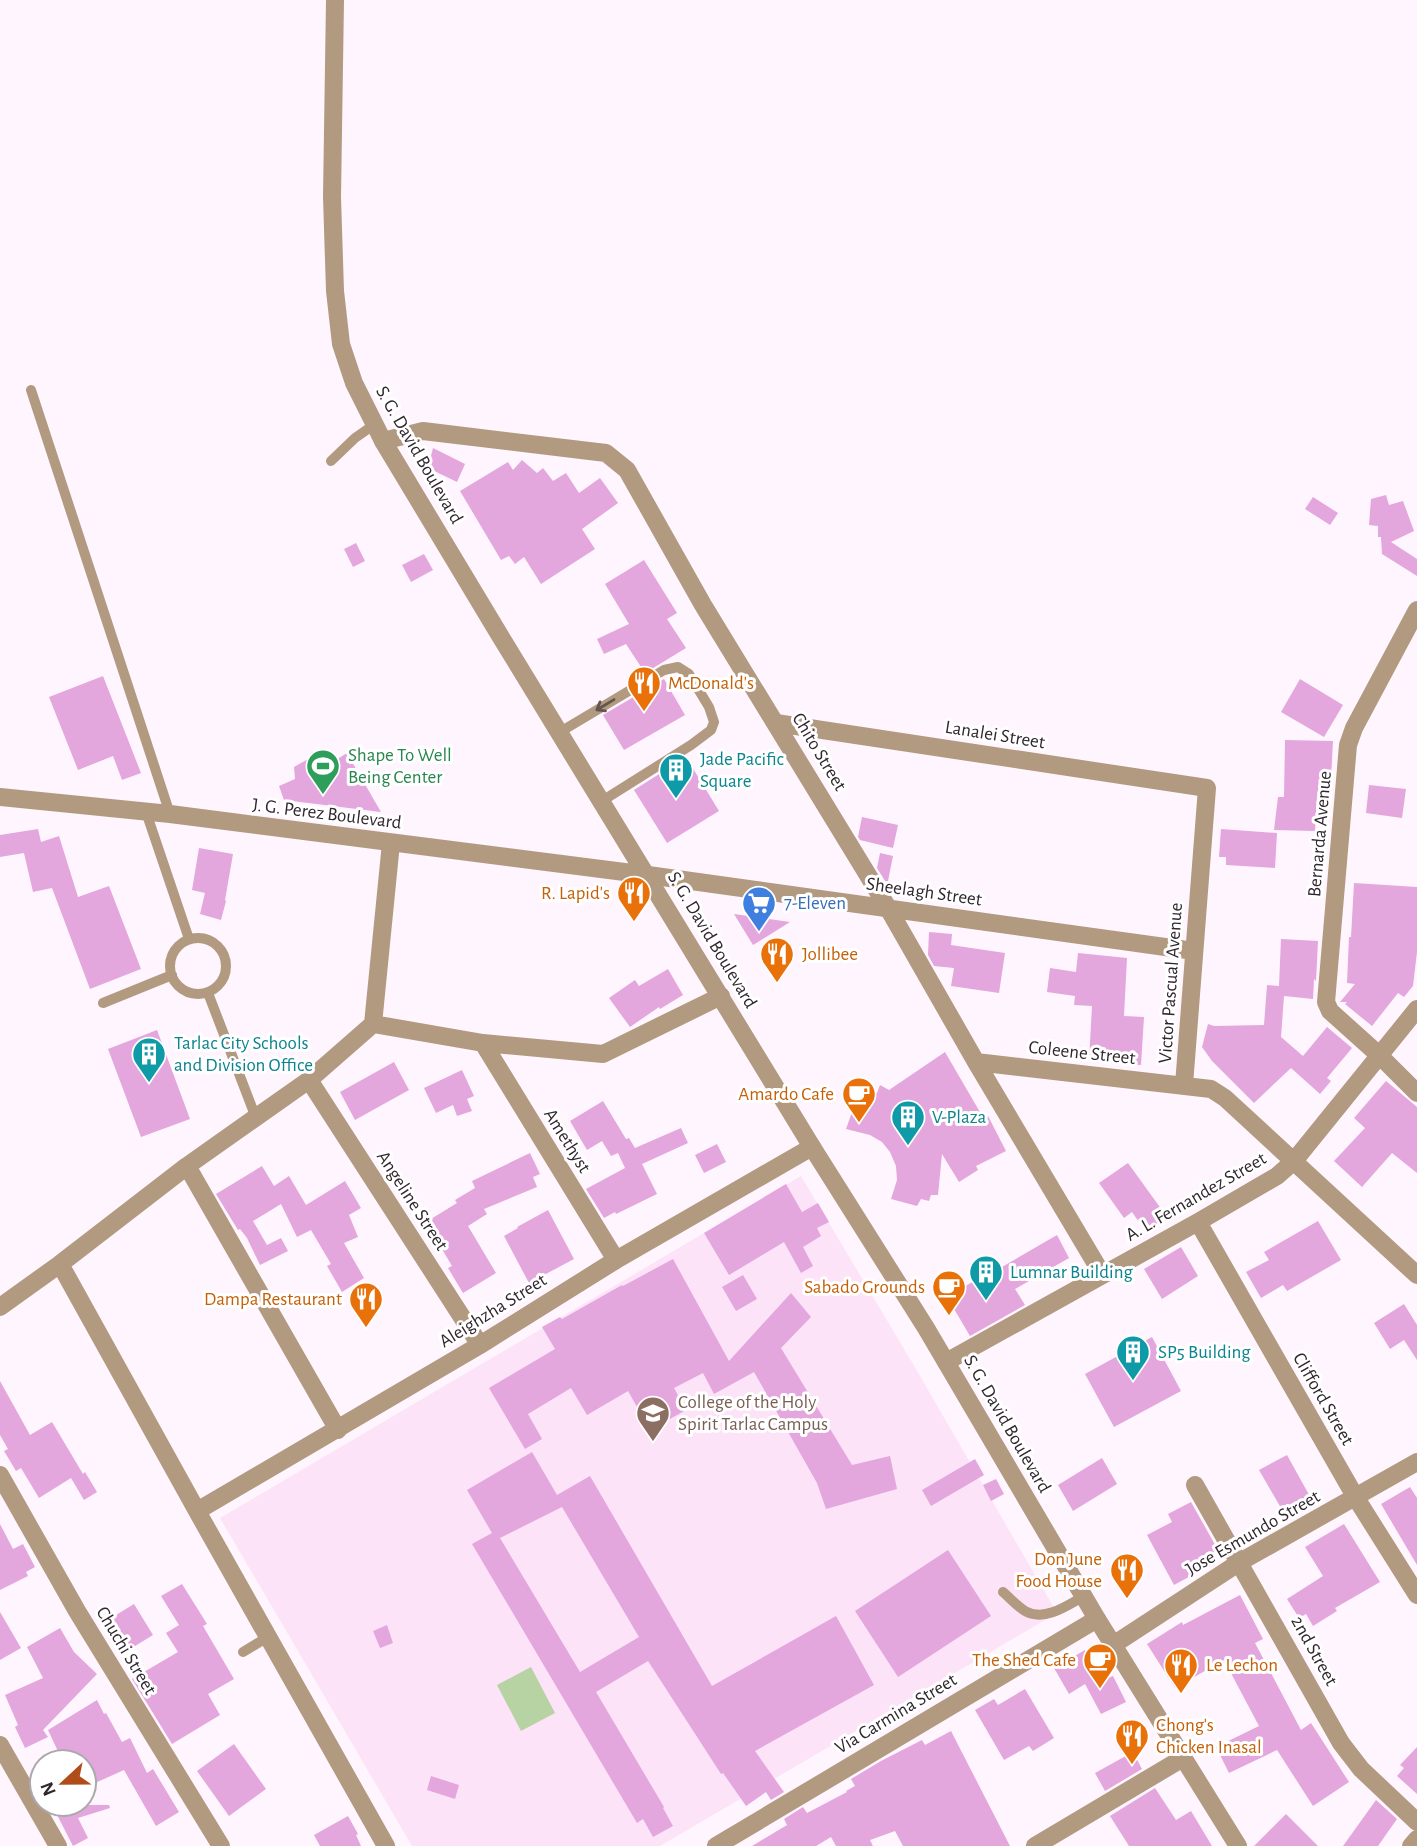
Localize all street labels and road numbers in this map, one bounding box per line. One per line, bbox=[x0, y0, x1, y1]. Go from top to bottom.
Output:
street label: S. G. David Boulevard bbox=[372, 383, 466, 527]
street label: Chito Street bbox=[788, 710, 850, 794]
street label: Lanalei Street bbox=[944, 718, 1046, 752]
street label: Bernarda Avenue bbox=[1305, 770, 1335, 898]
street label: J. G. Perez Boulevard bbox=[251, 795, 403, 833]
street label: S. G. David Boulevard bbox=[664, 869, 760, 1012]
street label: Sheelagh Street bbox=[865, 874, 983, 910]
street label: Victor Pascual Avenue bbox=[1156, 902, 1186, 1064]
street label: Coleene Street bbox=[1028, 1038, 1136, 1068]
street label: Amethyst bbox=[540, 1106, 594, 1176]
street label: Angeline Street bbox=[373, 1148, 451, 1254]
street label: A. L. Fernandez Street bbox=[1122, 1149, 1270, 1245]
street label: Aleighzha Street bbox=[436, 1270, 550, 1352]
street label: Clifford Street bbox=[1289, 1350, 1357, 1448]
street label: S. G. David Boulevard bbox=[960, 1352, 1054, 1496]
street label: Jose Esmundo Street bbox=[1183, 1487, 1323, 1579]
street label: Chuchi Street bbox=[92, 1604, 160, 1698]
street label: 2nd Street bbox=[1287, 1613, 1341, 1689]
street label: Via Carmina Street bbox=[832, 1670, 960, 1758]

